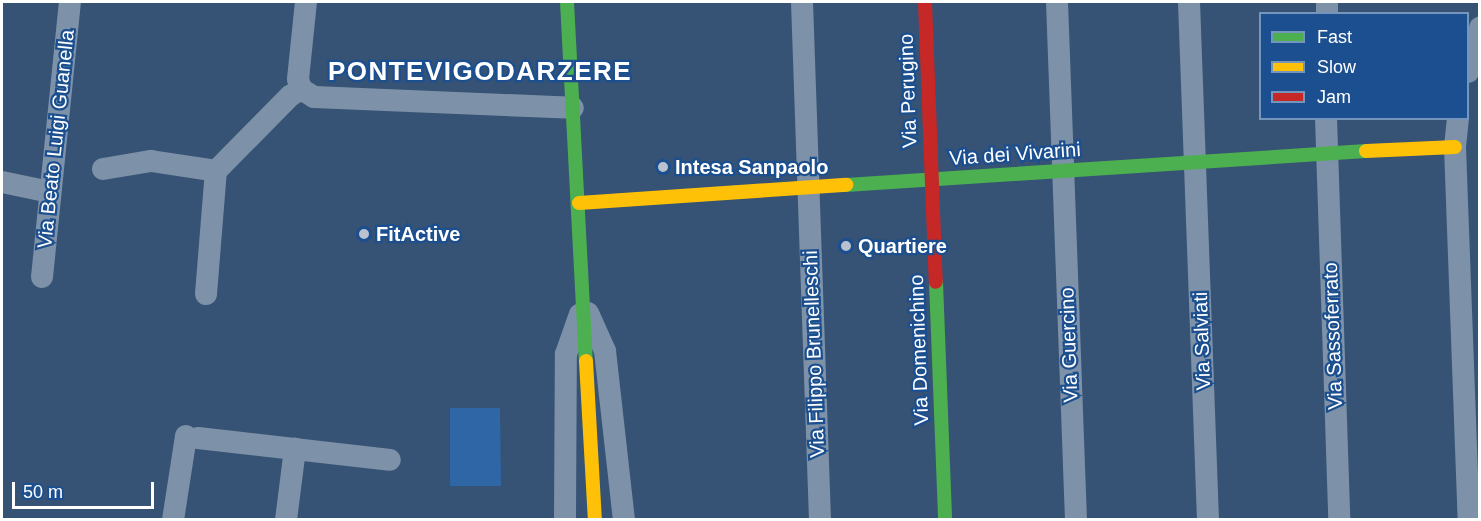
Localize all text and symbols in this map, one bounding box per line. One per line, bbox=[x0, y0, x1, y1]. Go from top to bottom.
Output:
legend bbox=[1259, 12, 1469, 120]
text: Fast bbox=[1317, 27, 1352, 47]
street label: Via Beato Luigi Guanella bbox=[33, 28, 79, 250]
street label: Via Perugino bbox=[894, 34, 922, 148]
district label: PONTEVIGODARZERE bbox=[328, 56, 632, 88]
text: Slow bbox=[1317, 57, 1356, 77]
text: Jam bbox=[1317, 87, 1351, 107]
street label: Via dei Vivarini bbox=[949, 137, 1081, 171]
place label: Intesa Sanpaolo bbox=[675, 155, 828, 179]
marker: Intesa Sanpaolo bbox=[656, 160, 670, 174]
place label: FitActive bbox=[376, 222, 460, 246]
marker: FitActive bbox=[357, 227, 371, 241]
place label: Quartiere bbox=[858, 234, 947, 258]
marker: Quartiere bbox=[839, 239, 853, 253]
street label: Via Filippo Brunelleschi bbox=[798, 250, 830, 458]
street label: Via Sassoferrato bbox=[1318, 262, 1348, 410]
street label: Via Domenichino bbox=[904, 274, 934, 426]
street label: Via Guercino bbox=[1055, 287, 1083, 403]
street label: Via Salviati bbox=[1188, 291, 1216, 391]
scale bar bbox=[15, 470, 158, 508]
text: 50 m bbox=[23, 482, 63, 502]

